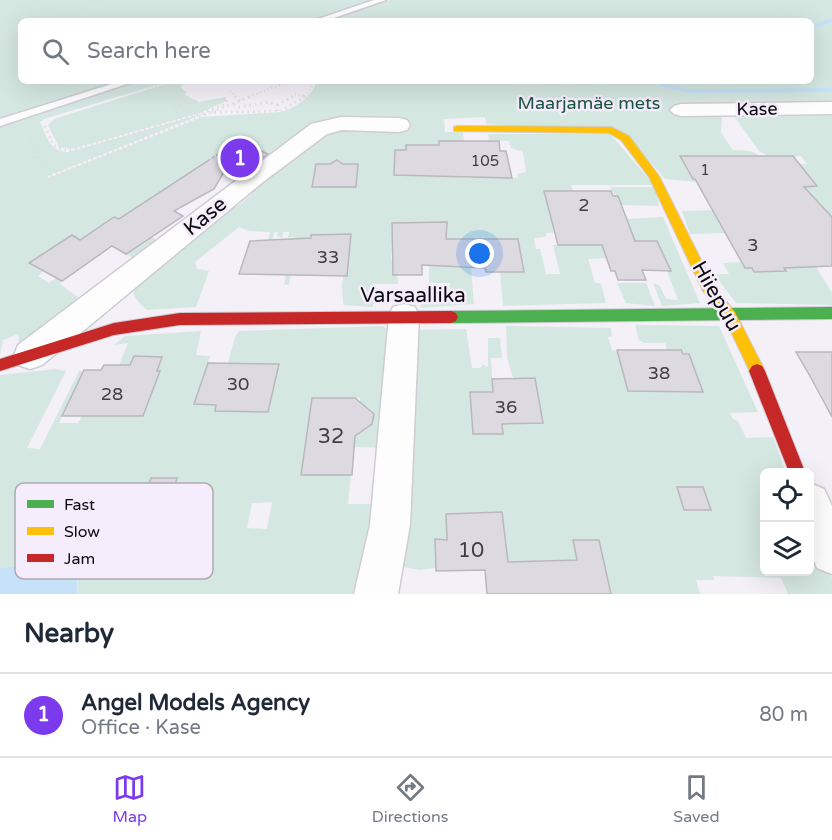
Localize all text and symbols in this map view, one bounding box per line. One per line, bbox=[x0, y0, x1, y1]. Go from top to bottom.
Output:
search box bbox=[18, 18, 814, 84]
icon: search bbox=[39, 35, 72, 68]
text: Search here bbox=[87, 38, 211, 64]
park label: Maarjamäe mets bbox=[518, 92, 660, 114]
street label: Kase bbox=[736, 98, 778, 120]
pin: 1 bbox=[220, 136, 260, 180]
house number: 105 bbox=[471, 152, 499, 170]
house number: 1 bbox=[700, 161, 710, 179]
street label: Kase bbox=[179, 192, 232, 241]
house number: 2 bbox=[578, 194, 590, 216]
house number: 3 bbox=[747, 234, 759, 256]
your location bbox=[465, 239, 494, 268]
house number: 33 bbox=[317, 246, 339, 268]
street label: Hiiepuu bbox=[687, 257, 747, 336]
street label: Varsaallika bbox=[360, 283, 466, 308]
house number: 38 bbox=[648, 362, 670, 384]
house number: 30 bbox=[227, 373, 249, 395]
house number: 28 bbox=[101, 383, 123, 405]
house number: 36 bbox=[495, 396, 517, 418]
house number: 32 bbox=[318, 424, 344, 449]
map controls bbox=[760, 468, 814, 576]
button: locate bbox=[760, 468, 814, 522]
legend bbox=[15, 483, 213, 579]
text: Fast bbox=[64, 495, 95, 515]
text: Slow bbox=[64, 522, 100, 542]
button: layers bbox=[760, 522, 814, 576]
house number: 10 bbox=[458, 538, 484, 563]
text: Jam bbox=[64, 549, 95, 569]
text: Nearby bbox=[24, 618, 114, 649]
text: Angel Models Agency bbox=[81, 690, 310, 716]
text: 1 bbox=[37, 703, 50, 727]
text: 80 m bbox=[759, 703, 808, 727]
text: Office · Kase bbox=[81, 716, 201, 740]
tab: Map bbox=[112, 771, 147, 827]
tab: Directions bbox=[372, 771, 448, 827]
tab: Saved bbox=[673, 771, 720, 827]

